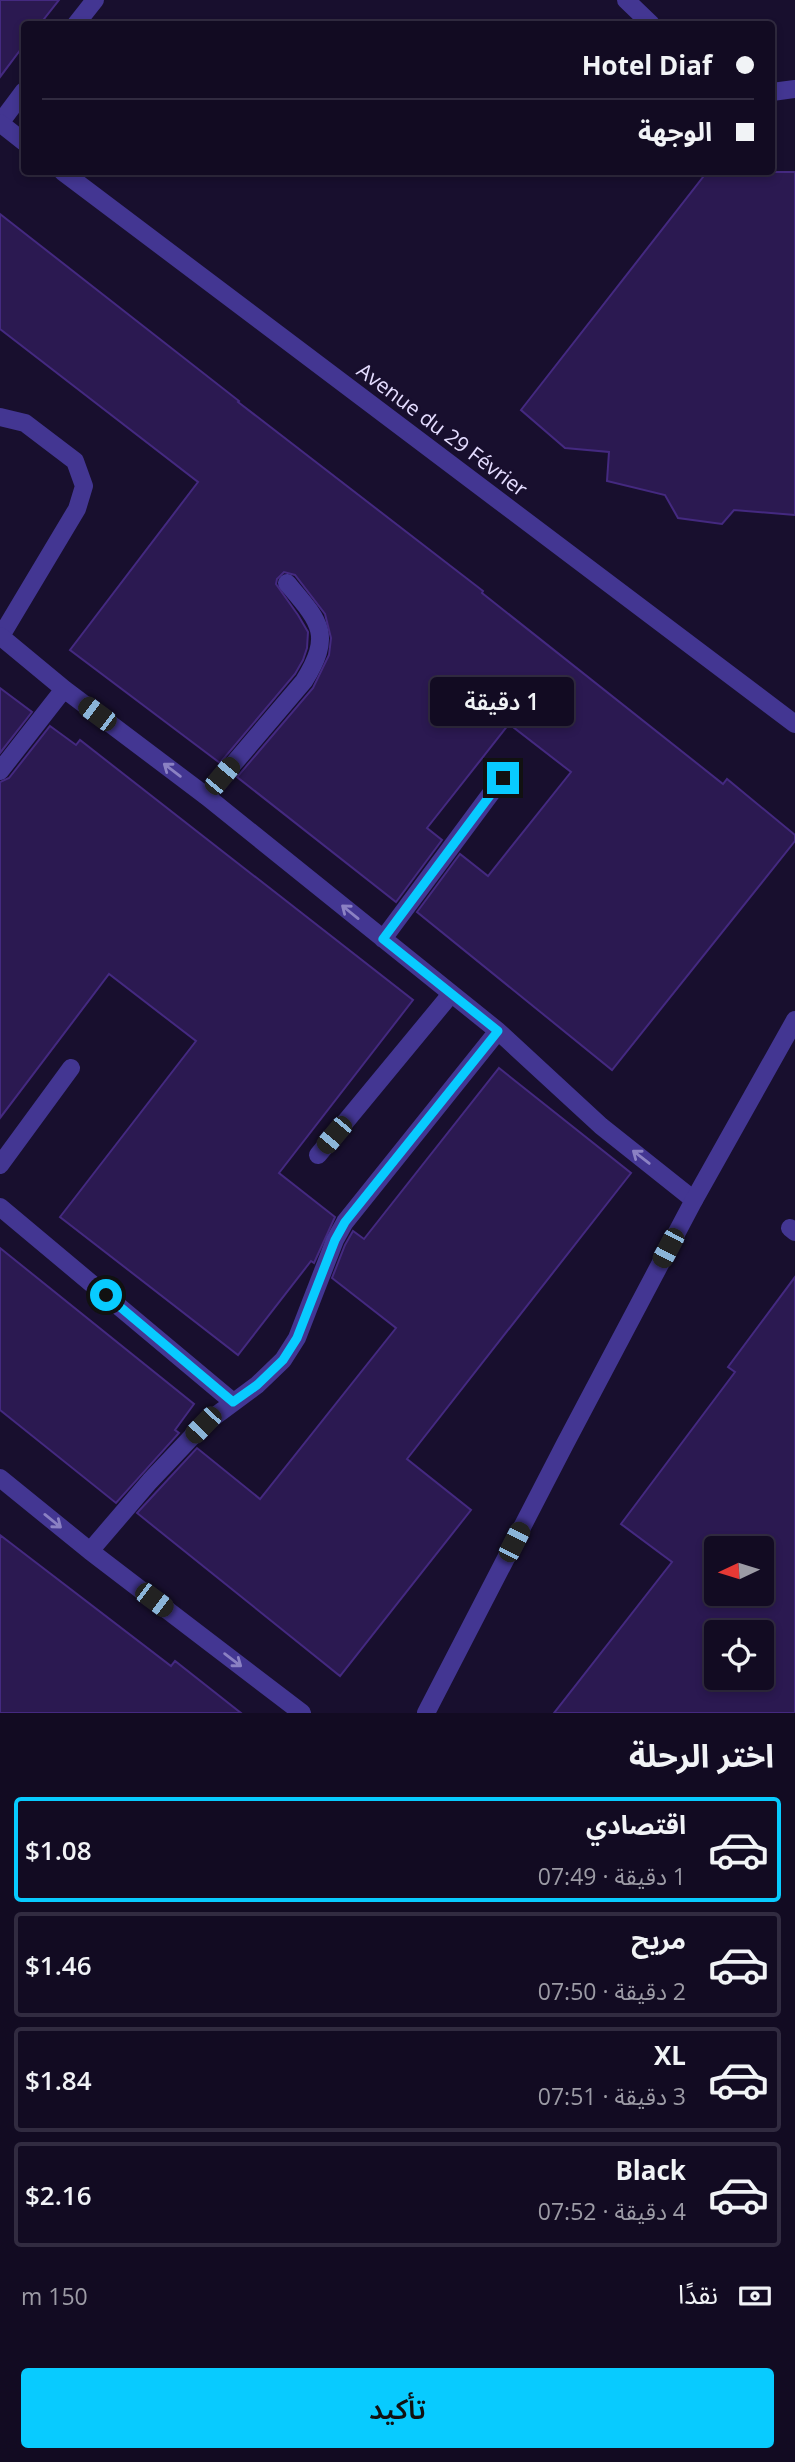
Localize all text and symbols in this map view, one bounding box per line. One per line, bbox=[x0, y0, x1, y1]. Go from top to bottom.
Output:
text: Hotel Diaf bbox=[582, 47, 712, 83]
text: الوجهة bbox=[638, 113, 712, 149]
street label: Avenue du 29 Février bbox=[352, 356, 534, 503]
callout: 1 دقيقة bbox=[431, 676, 575, 726]
text: 1 دقيقة bbox=[465, 685, 539, 717]
car bbox=[74, 693, 121, 735]
car bbox=[201, 753, 244, 799]
route end bbox=[487, 762, 519, 794]
one-way arrow bbox=[162, 763, 181, 778]
one-way arrow bbox=[341, 904, 359, 919]
car bbox=[313, 1112, 356, 1158]
one-way arrow bbox=[632, 1150, 650, 1165]
car bbox=[649, 1225, 688, 1271]
route start bbox=[90, 1279, 122, 1311]
car bbox=[181, 1403, 226, 1447]
one-way arrow bbox=[44, 1513, 62, 1529]
car bbox=[496, 1519, 533, 1565]
north arrow bbox=[704, 1536, 774, 1606]
map controls bbox=[704, 1536, 774, 1690]
car bbox=[131, 1579, 178, 1621]
button: locate bbox=[704, 1620, 774, 1690]
one-way arrow bbox=[223, 1653, 242, 1668]
text: اختر الرحلة bbox=[629, 1733, 774, 1776]
text: اقتصادي bbox=[586, 1806, 686, 1842]
icon: car bbox=[707, 1818, 770, 1881]
text: $1.08 bbox=[25, 1832, 92, 1868]
text: 1 دقيقة · 07:49 bbox=[538, 1860, 686, 1892]
text: مريح bbox=[631, 1921, 686, 1957]
icon: car bbox=[707, 1933, 770, 1996]
text: $1.46 bbox=[25, 1947, 92, 1983]
text: 2 دقيقة · 07:50 bbox=[538, 1975, 686, 2007]
text: XL bbox=[654, 2037, 686, 2073]
icon: car bbox=[707, 2048, 770, 2111]
text: $1.84 bbox=[25, 2062, 92, 2098]
text: 3 دقيقة · 07:51 bbox=[538, 2080, 686, 2112]
text: Black bbox=[615, 2152, 686, 2188]
icon: car bbox=[707, 2163, 770, 2226]
text: $2.16 bbox=[25, 2177, 92, 2213]
text: 4 دقيقة · 07:52 bbox=[538, 2195, 686, 2227]
text: نقدًا bbox=[678, 2276, 718, 2312]
icon: cash bbox=[736, 2277, 774, 2315]
text: 150 m bbox=[21, 2280, 88, 2312]
button: تأكيد bbox=[21, 2368, 774, 2448]

